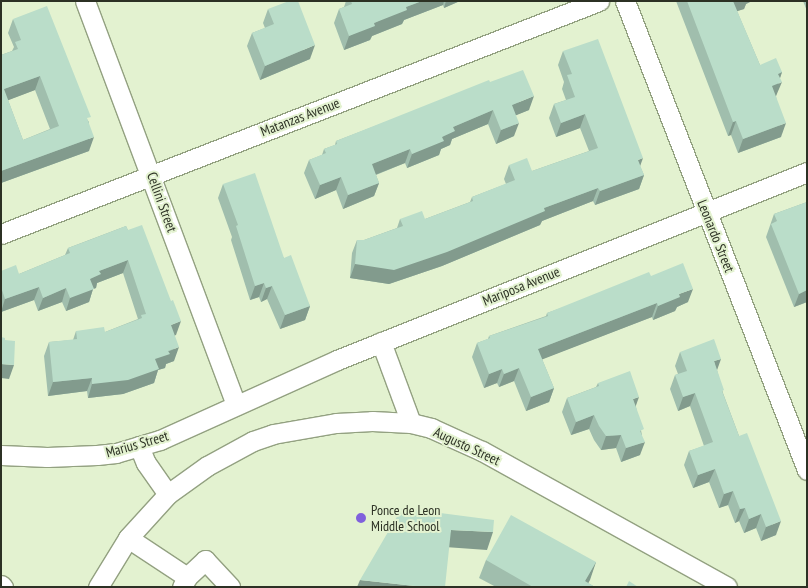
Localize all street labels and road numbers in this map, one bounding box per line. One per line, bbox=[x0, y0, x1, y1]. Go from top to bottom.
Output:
street label: Matanzas Avenue bbox=[258, 94, 342, 140]
street label: Cellini Street bbox=[143, 170, 181, 234]
street label: Leonardo Street bbox=[694, 197, 738, 275]
street label: Mariposa Avenue bbox=[480, 263, 562, 309]
street label: Augusto Street bbox=[431, 423, 503, 469]
street label: Marius Street bbox=[104, 427, 170, 461]

